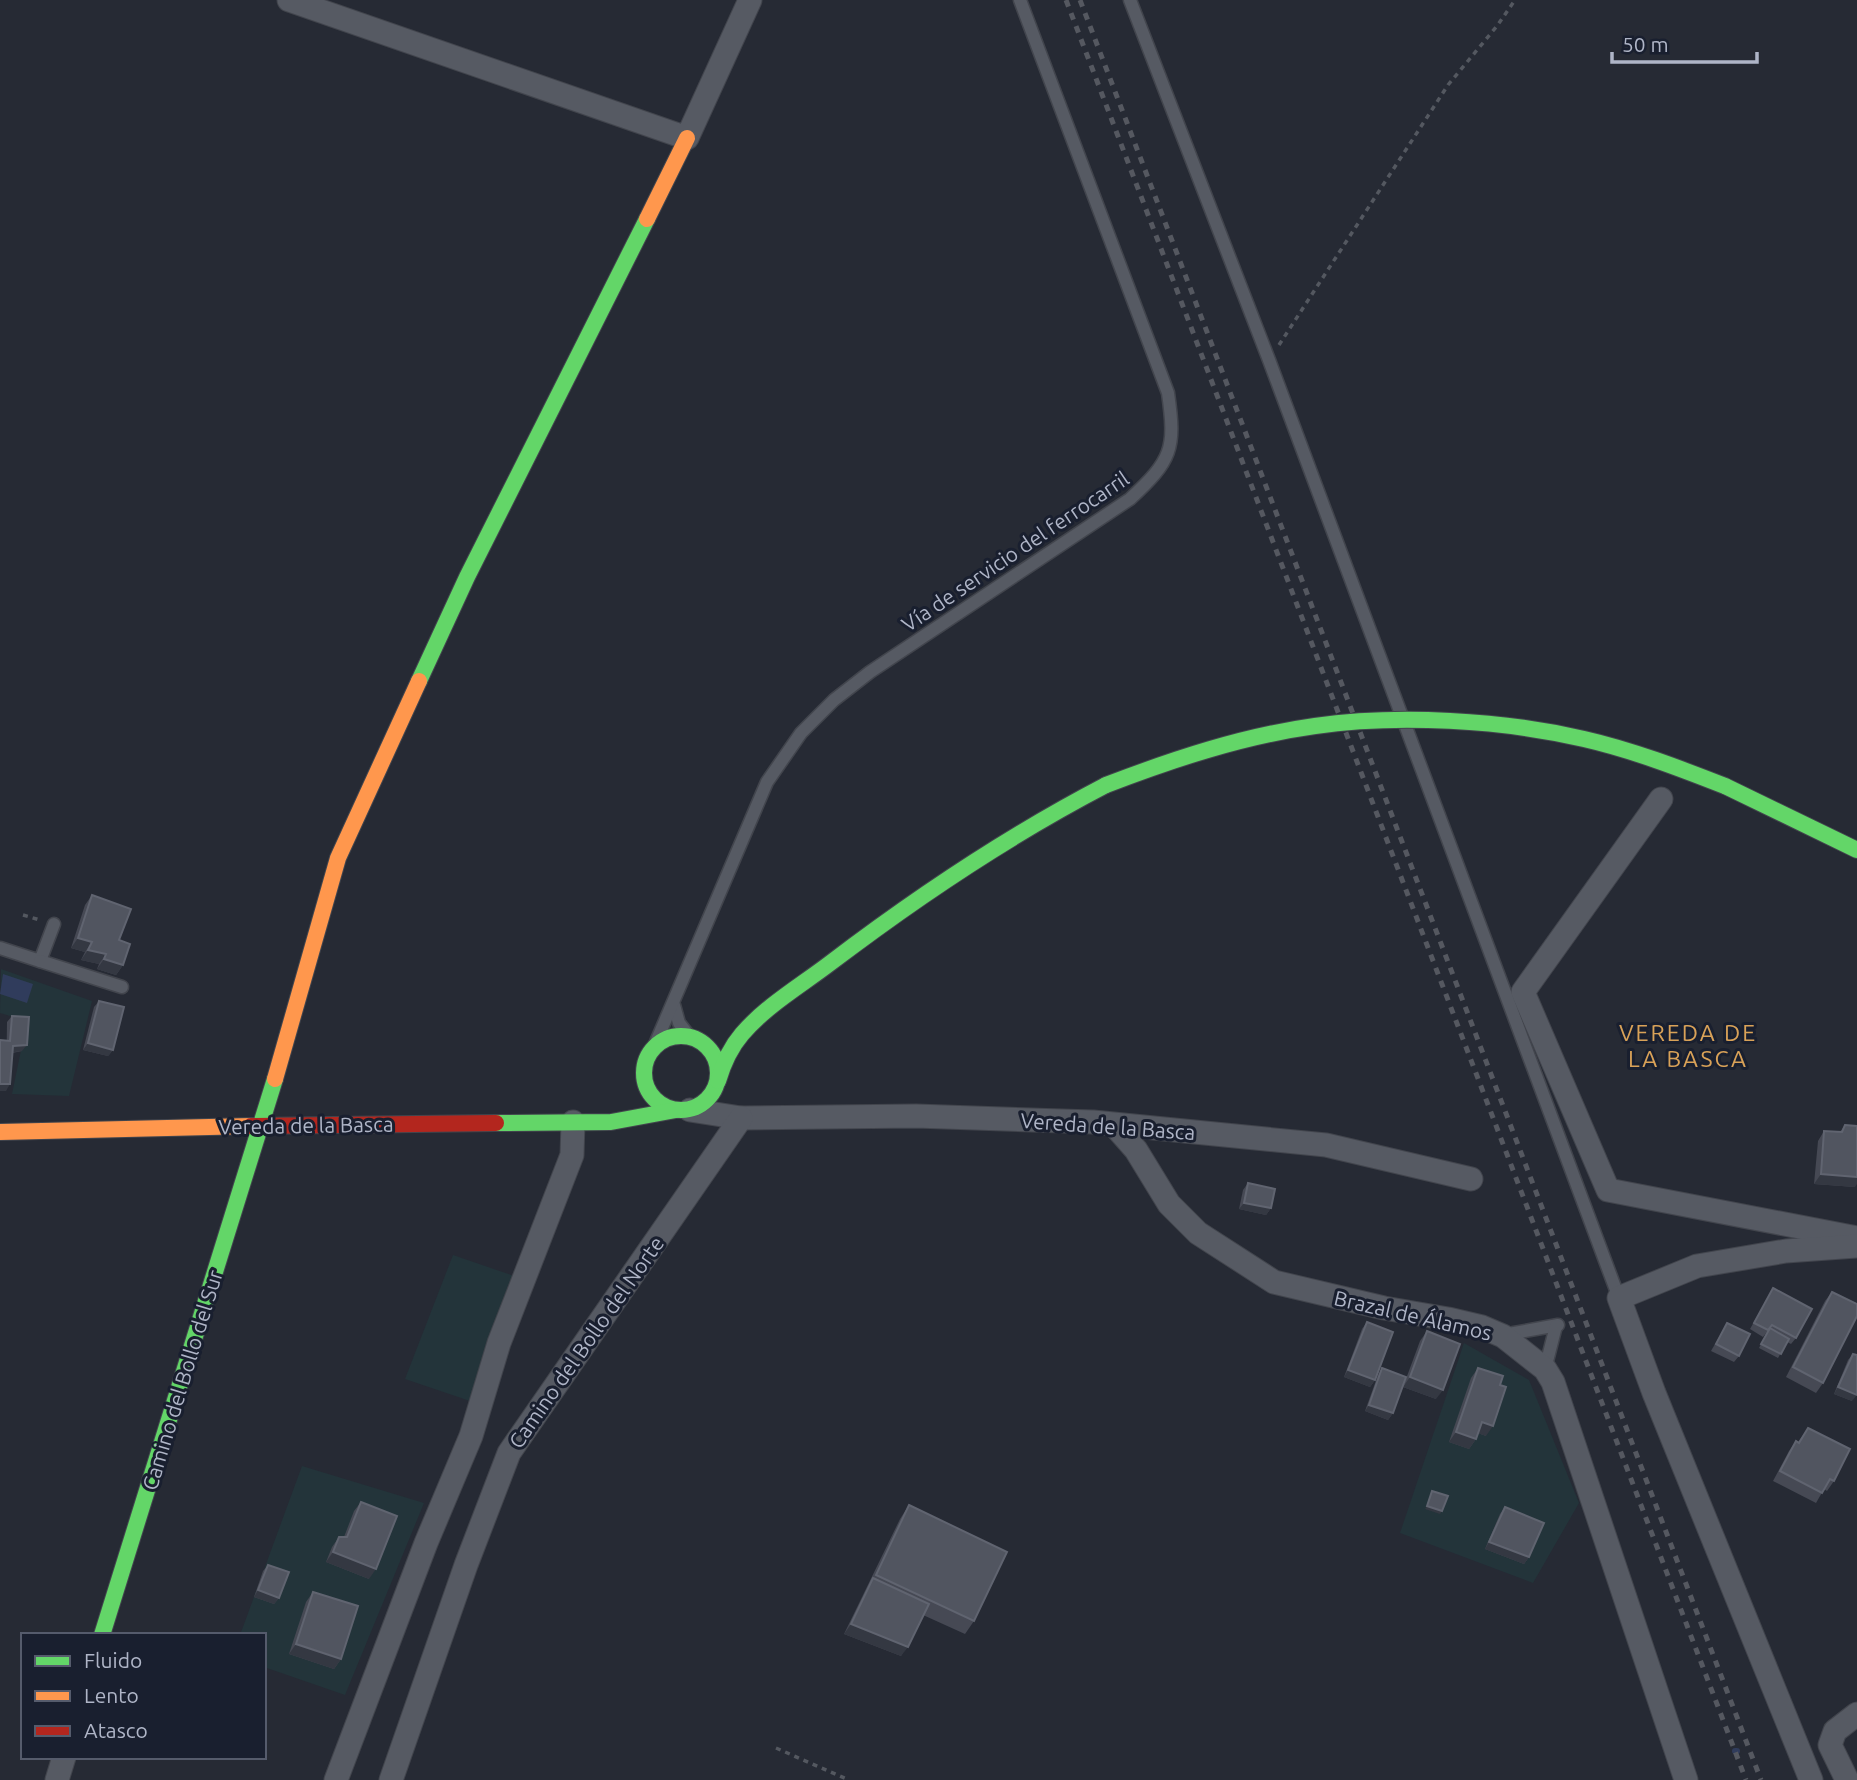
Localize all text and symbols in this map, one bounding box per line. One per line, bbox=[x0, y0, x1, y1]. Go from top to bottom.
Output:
scale bar bbox=[1612, 21, 1757, 65]
text: 50 m bbox=[1622, 32, 1669, 56]
street label: Vía de servicio del ferrocarril bbox=[897, 466, 1133, 636]
district label: VEREDA DE LA BASCA bbox=[1619, 1020, 1757, 1071]
street label: Vereda de la Basca bbox=[1020, 1108, 1196, 1144]
street label: Vereda de la Basca bbox=[218, 1111, 394, 1139]
street label: Camino del Bollo del Norte bbox=[504, 1231, 668, 1453]
street label: Camino del Bollo del Sur bbox=[137, 1267, 227, 1493]
street label: Brazal de Álamos bbox=[1332, 1285, 1494, 1345]
legend bbox=[21, 1633, 266, 1759]
text: Fluido bbox=[84, 1648, 142, 1672]
text: Lento bbox=[84, 1683, 139, 1707]
text: Atasco bbox=[84, 1718, 148, 1742]

